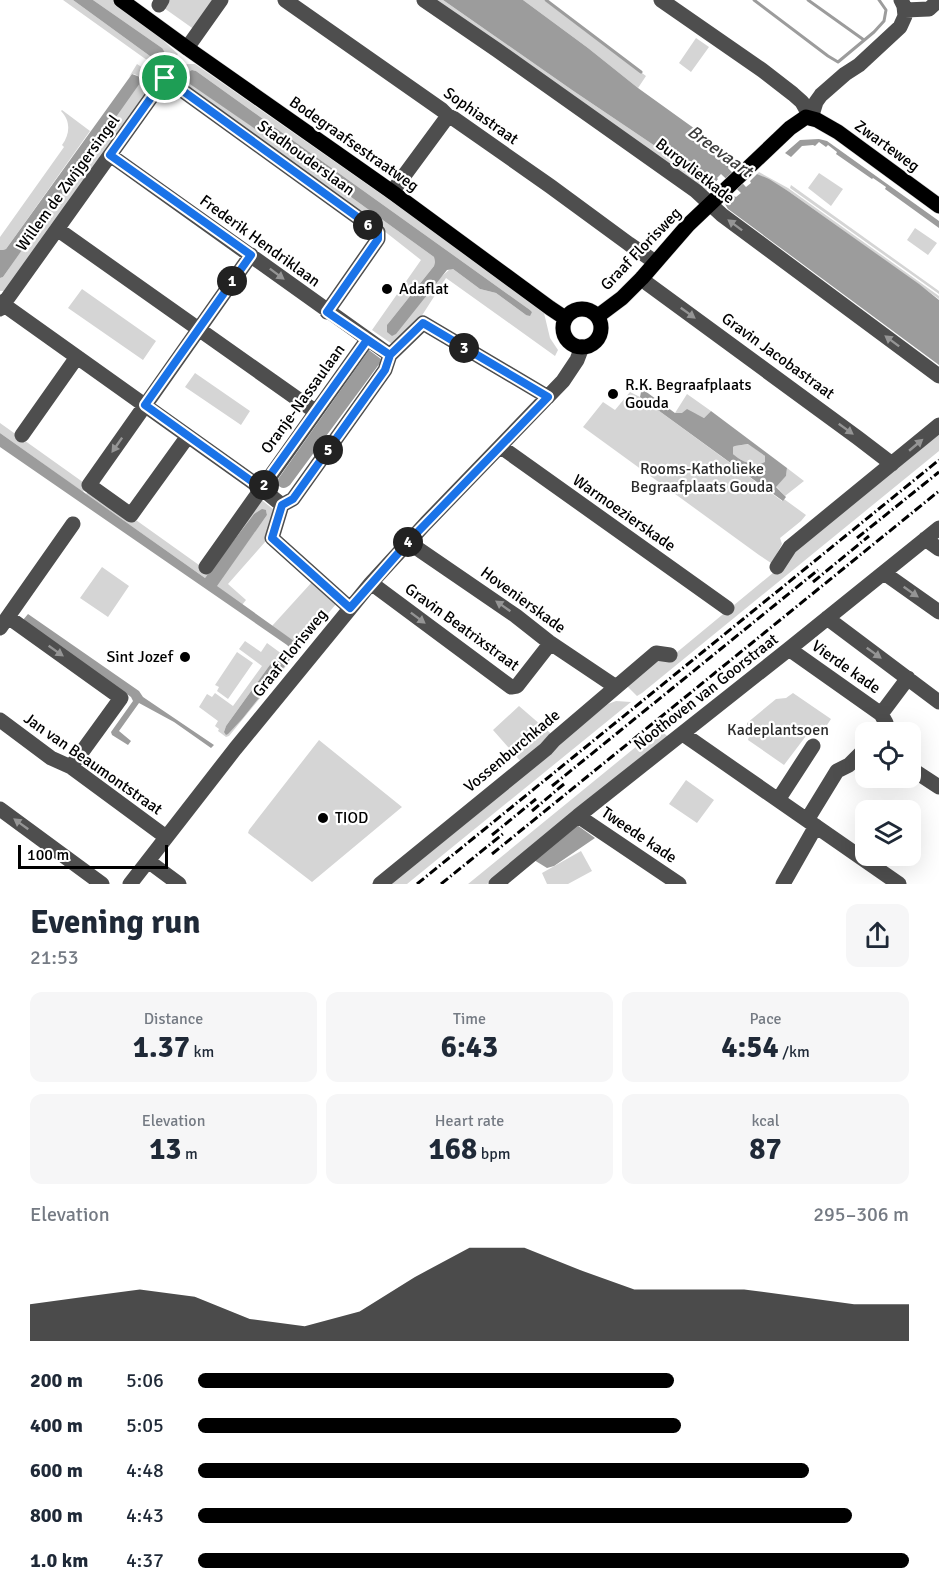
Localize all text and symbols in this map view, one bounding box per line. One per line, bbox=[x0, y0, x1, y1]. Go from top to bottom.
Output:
pin bbox=[139, 52, 190, 103]
icon: arrive bbox=[148, 61, 181, 94]
street label: Sophiastraat bbox=[440, 83, 523, 149]
street label: Bodegraafsestraatweg bbox=[285, 92, 423, 196]
street label: Willem de Zwijgersingel bbox=[12, 111, 124, 255]
street label: Stadhouderslaan bbox=[253, 116, 359, 200]
street label: Zwarteweg bbox=[851, 116, 923, 176]
water label: Breevaart bbox=[683, 120, 759, 183]
street label: Burgvlietkade bbox=[651, 134, 739, 208]
street label: Frederik Hendriklaan bbox=[196, 191, 324, 291]
street label: Graaf Florisweg bbox=[596, 203, 686, 295]
pin: 6 bbox=[353, 210, 383, 240]
text: 6 bbox=[364, 215, 372, 235]
one-way arrow bbox=[728, 220, 743, 232]
pin: 1 bbox=[217, 266, 247, 296]
one-way arrow bbox=[270, 268, 285, 280]
text: 1 bbox=[228, 271, 236, 291]
place label: Adaflat bbox=[399, 279, 449, 299]
marker: Adaflat bbox=[380, 282, 394, 296]
one-way arrow bbox=[680, 307, 696, 319]
street label: Gravin Jacobastraat bbox=[718, 308, 839, 404]
pin: 3 bbox=[449, 333, 479, 363]
one-way arrow bbox=[884, 335, 900, 348]
text: 3 bbox=[460, 338, 468, 358]
street label: Oranje-Nassaulaan bbox=[256, 340, 350, 458]
place label: R.K. Begraafplaats Gouda bbox=[625, 375, 751, 413]
marker: R.K. Begraafplaats Gouda bbox=[606, 387, 620, 401]
one-way arrow bbox=[837, 423, 853, 435]
pin: 5 bbox=[313, 435, 343, 465]
one-way arrow bbox=[111, 436, 123, 452]
one-way arrow bbox=[908, 439, 923, 451]
text: 5 bbox=[324, 440, 332, 460]
park label: Rooms-Katholieke Begraafplaats Gouda bbox=[631, 459, 773, 497]
pin: 2 bbox=[249, 470, 279, 500]
street label: Warmoezierskade bbox=[569, 470, 679, 556]
text: 2 bbox=[260, 475, 268, 495]
pin: 4 bbox=[393, 527, 423, 557]
text: 4 bbox=[404, 532, 412, 552]
street label: Hovenierskade bbox=[476, 562, 570, 638]
street label: Gravin Beatrixstraat bbox=[401, 579, 523, 675]
one-way arrow bbox=[903, 586, 919, 598]
one-way arrow bbox=[495, 600, 511, 612]
street label: Graaf Florisweg bbox=[248, 605, 332, 701]
one-way arrow bbox=[411, 611, 426, 623]
street label: Noothoven van Goorstraat bbox=[630, 629, 782, 755]
street label: Vierde kade bbox=[808, 636, 884, 698]
one-way arrow bbox=[47, 645, 63, 657]
place label: Sint Jozef bbox=[106, 647, 174, 667]
one-way arrow bbox=[866, 647, 882, 659]
marker: Sint Jozef bbox=[178, 650, 192, 664]
street label: Vossenburchkade bbox=[460, 705, 564, 797]
street label: Jan van Beaumontstraat bbox=[20, 709, 167, 820]
park label: Kadeplantsoen bbox=[727, 720, 829, 740]
map controls bbox=[855, 722, 921, 866]
button: locate bbox=[855, 722, 921, 788]
button: layers bbox=[855, 800, 921, 866]
street label: Tweede kade bbox=[597, 802, 681, 868]
place label: TIOD bbox=[335, 808, 368, 828]
marker: TIOD bbox=[316, 811, 330, 825]
one-way arrow bbox=[14, 819, 29, 831]
scale bar bbox=[18, 842, 168, 869]
text: 100 m bbox=[27, 845, 69, 865]
text: Evening run bbox=[30, 902, 200, 943]
button: share bbox=[846, 904, 909, 967]
text: 21:53 bbox=[30, 945, 79, 970]
text: Distance bbox=[144, 1009, 203, 1029]
text: Time bbox=[453, 1009, 486, 1029]
text: Pace bbox=[749, 1009, 782, 1029]
text: 1.37 bbox=[133, 1029, 190, 1066]
text: 6:43 bbox=[441, 1029, 498, 1066]
text: 4:54 bbox=[721, 1029, 779, 1066]
text: km bbox=[190, 1042, 214, 1062]
text: /km bbox=[779, 1042, 810, 1062]
text: Elevation bbox=[142, 1111, 205, 1131]
text: Heart rate bbox=[435, 1111, 504, 1131]
text: kcal bbox=[751, 1111, 780, 1131]
text: 13 bbox=[149, 1131, 182, 1168]
text: 168 bbox=[429, 1131, 477, 1168]
text: 87 bbox=[749, 1131, 782, 1168]
text: m bbox=[182, 1144, 198, 1164]
text: bpm bbox=[477, 1144, 510, 1164]
text: Elevation bbox=[30, 1202, 110, 1227]
text: 295–306 m bbox=[813, 1202, 909, 1227]
text: 200 m bbox=[30, 1368, 83, 1393]
text: 5:06 bbox=[126, 1368, 164, 1393]
text: 400 m bbox=[30, 1413, 83, 1438]
text: 5:05 bbox=[126, 1413, 164, 1438]
text: 600 m bbox=[30, 1458, 83, 1483]
text: 4:48 bbox=[126, 1458, 164, 1483]
text: 800 m bbox=[30, 1503, 83, 1528]
text: 4:43 bbox=[126, 1503, 164, 1528]
text: 1.0 km bbox=[30, 1548, 88, 1573]
text: 4:37 bbox=[126, 1548, 164, 1573]

